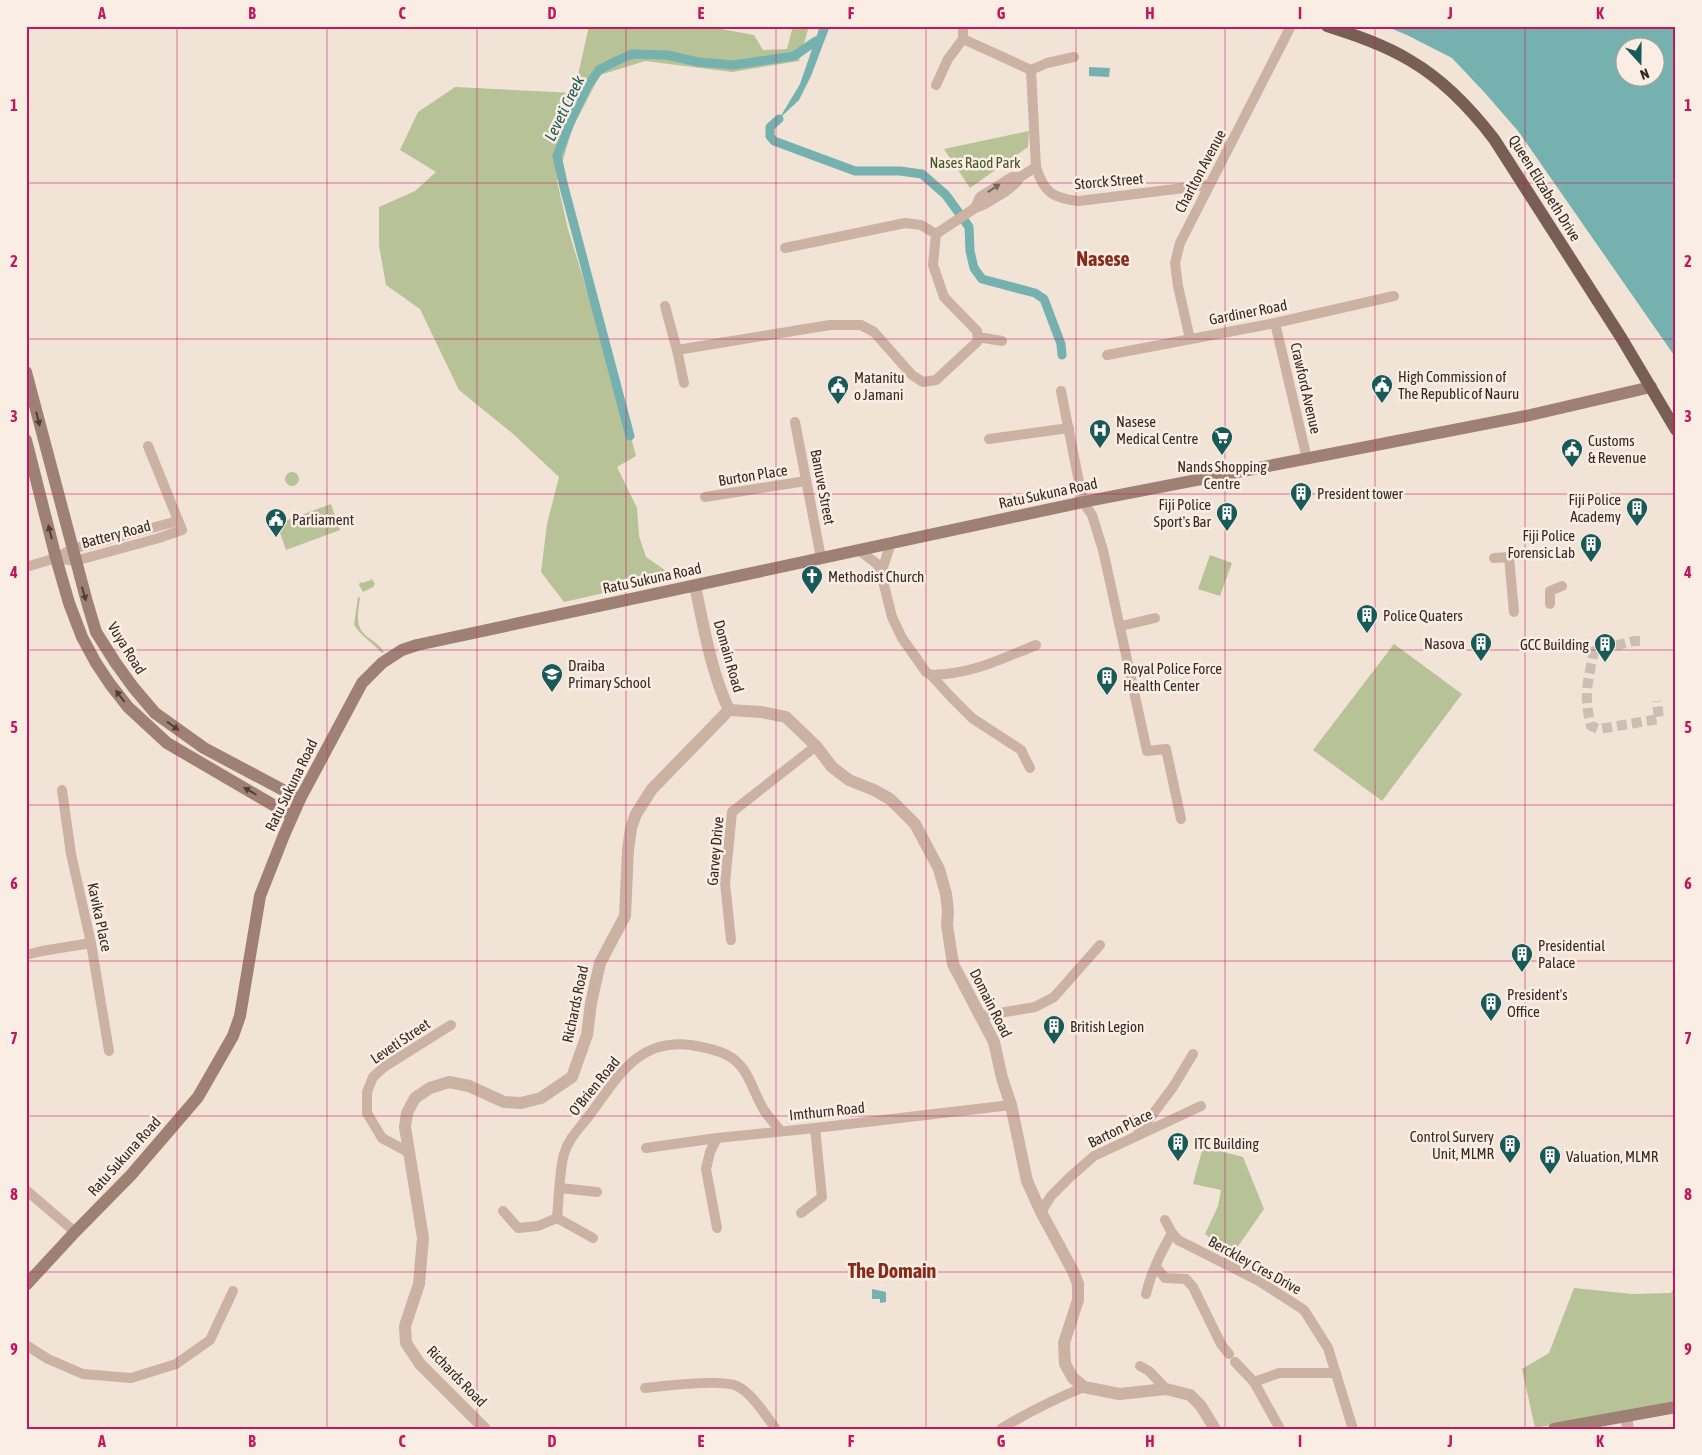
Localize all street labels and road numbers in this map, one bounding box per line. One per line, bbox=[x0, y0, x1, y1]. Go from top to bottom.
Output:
street label: Charlton Avenue bbox=[1171, 126, 1229, 215]
street label: Queen Elizabeth Drive bbox=[1506, 132, 1585, 244]
street label: Storck Street bbox=[1074, 170, 1144, 192]
street label: Gardiner Road bbox=[1208, 296, 1288, 328]
street label: Crawford Avenue bbox=[1287, 341, 1325, 435]
street label: Banuve Street bbox=[807, 448, 839, 526]
street label: Burton Place bbox=[717, 461, 789, 489]
street label: Ratu Sukuna Road bbox=[997, 474, 1099, 512]
street label: Battery Road bbox=[80, 517, 152, 551]
street label: Ratu Sukuna Road bbox=[601, 559, 703, 597]
street label: Domain Road bbox=[711, 618, 747, 694]
street label: Vuya Road bbox=[104, 619, 150, 677]
street label: Ratu Sukuna Road bbox=[261, 736, 321, 834]
street label: Garvey Drive bbox=[704, 816, 727, 886]
street label: Kavika Place bbox=[84, 881, 116, 953]
street label: Richards Road bbox=[559, 964, 591, 1044]
street label: Domain Road bbox=[966, 966, 1016, 1040]
street label: Leveti Street bbox=[367, 1015, 433, 1067]
street label: O'Brien Road bbox=[565, 1053, 623, 1119]
street label: Imthurn Road bbox=[788, 1099, 866, 1123]
street label: Barton Place bbox=[1085, 1105, 1155, 1151]
street label: Ratu Sukuna Road bbox=[84, 1113, 164, 1199]
street label: Berckley Cres Drive bbox=[1206, 1232, 1305, 1298]
street label: Richards Road bbox=[424, 1342, 490, 1410]

